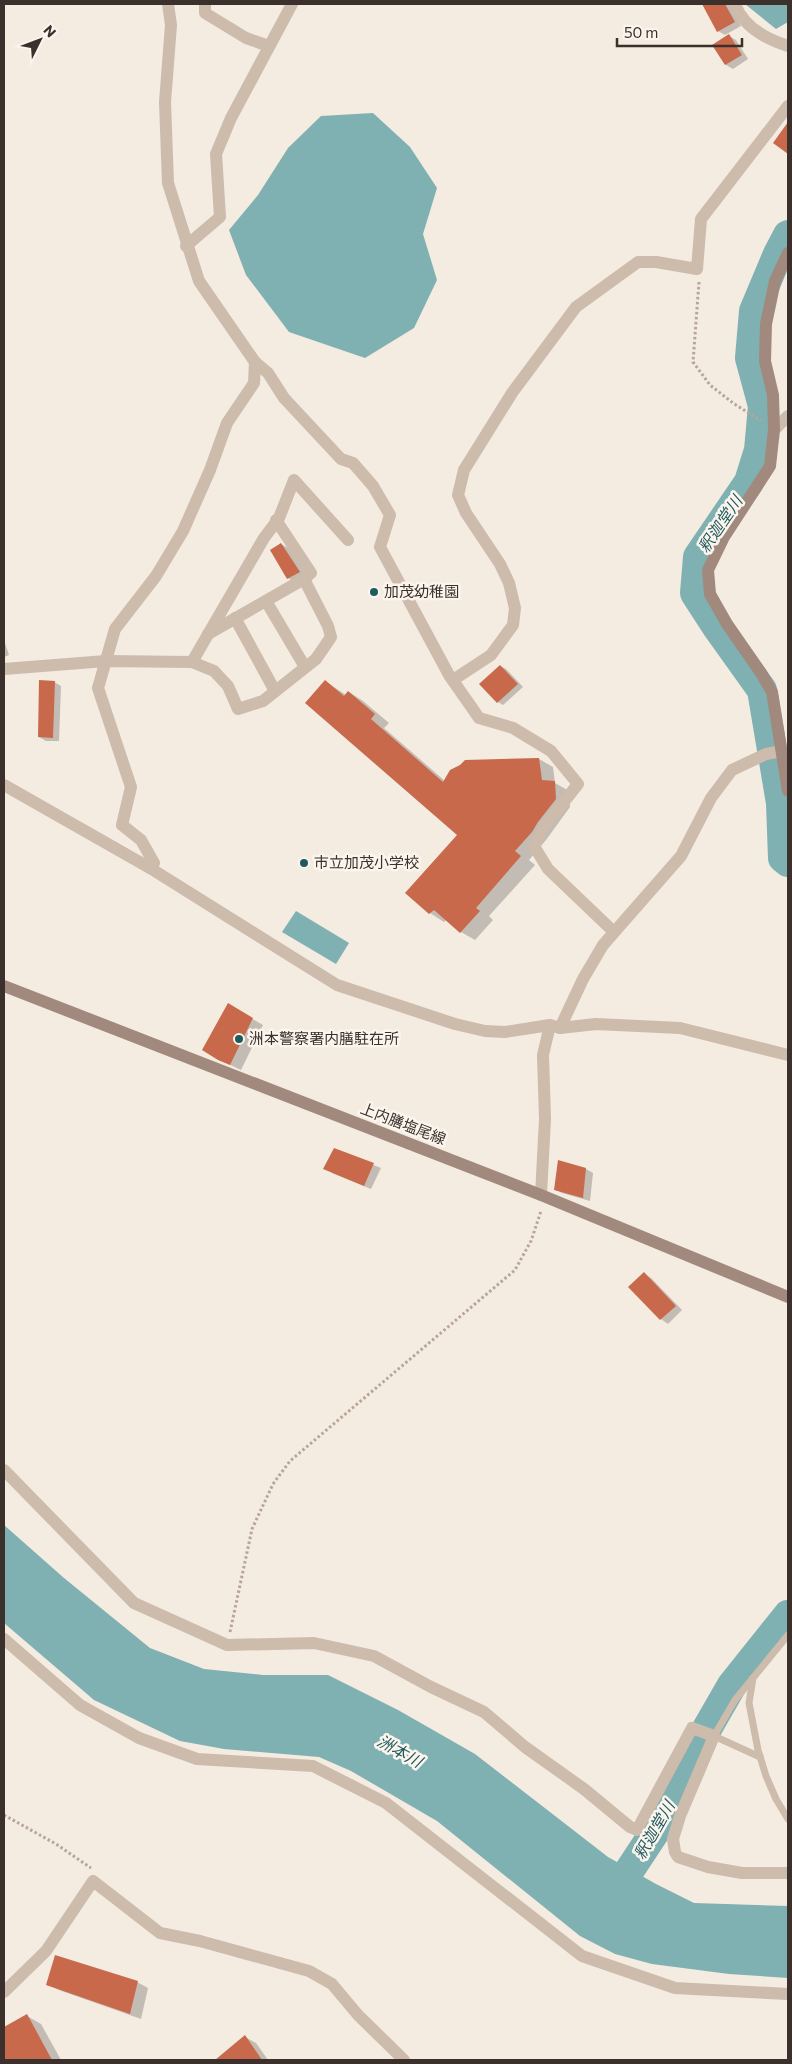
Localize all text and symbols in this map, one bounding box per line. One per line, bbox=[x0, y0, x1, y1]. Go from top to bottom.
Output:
north arrow bbox=[15, 15, 65, 65]
scale bar bbox=[617, 15, 742, 47]
text: N bbox=[40, 21, 60, 41]
text: 50 m bbox=[624, 23, 658, 41]
water label: 釈迦堂川 bbox=[694, 490, 746, 556]
place label: 加茂幼稚園 bbox=[384, 582, 459, 600]
marker: 加茂幼稚園 bbox=[368, 586, 380, 598]
place label: 市立加茂小学校 bbox=[314, 853, 419, 871]
marker: 市立加茂小学校 bbox=[298, 857, 310, 869]
place label: 洲本警察署内膳駐在所 bbox=[249, 1029, 399, 1047]
marker: 洲本警察署内膳駐在所 bbox=[233, 1033, 245, 1045]
street label: 上内膳塩尾線 bbox=[358, 1099, 449, 1148]
water label: 洲本川 bbox=[375, 1731, 428, 1771]
water label: 釈迦堂川 bbox=[629, 1796, 679, 1862]

